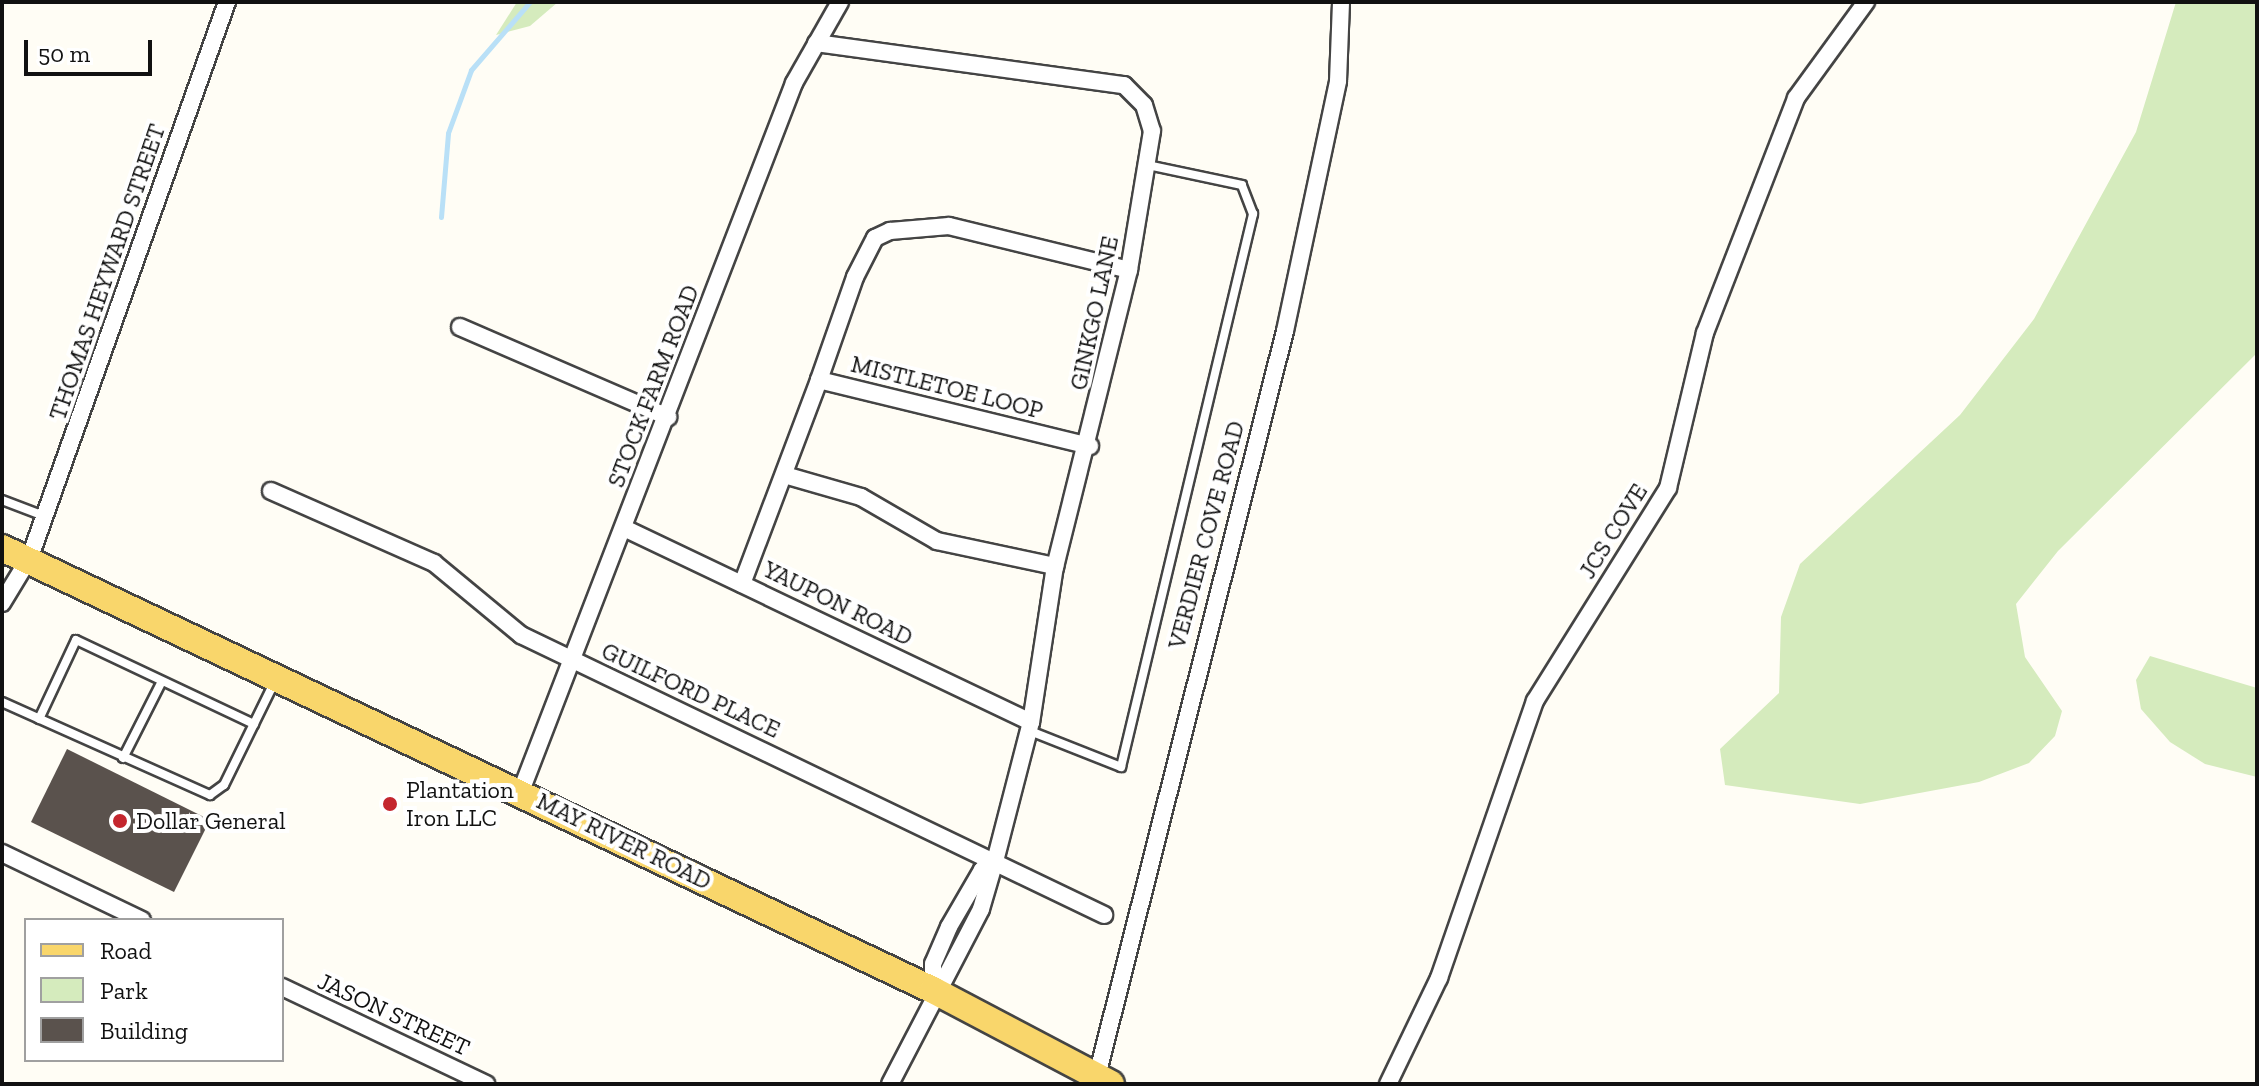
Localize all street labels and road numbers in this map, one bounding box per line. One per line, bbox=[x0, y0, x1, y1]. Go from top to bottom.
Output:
street label: THOMAS HEYWARD STREET bbox=[43, 120, 171, 424]
street label: GINKGO LANE bbox=[1064, 233, 1124, 393]
street label: STOCK FARM ROAD bbox=[601, 281, 705, 491]
street label: MISTLETOE LOOP bbox=[848, 349, 1046, 425]
street label: VERDIER COVE ROAD bbox=[1162, 418, 1250, 652]
street label: JCS COVE bbox=[1573, 478, 1653, 584]
street label: YAUPON ROAD bbox=[759, 554, 917, 652]
street label: GUILFORD PLACE bbox=[597, 636, 785, 744]
street label: MAY RIVER ROAD bbox=[532, 786, 716, 896]
street label: JASON STREET bbox=[313, 966, 475, 1062]

